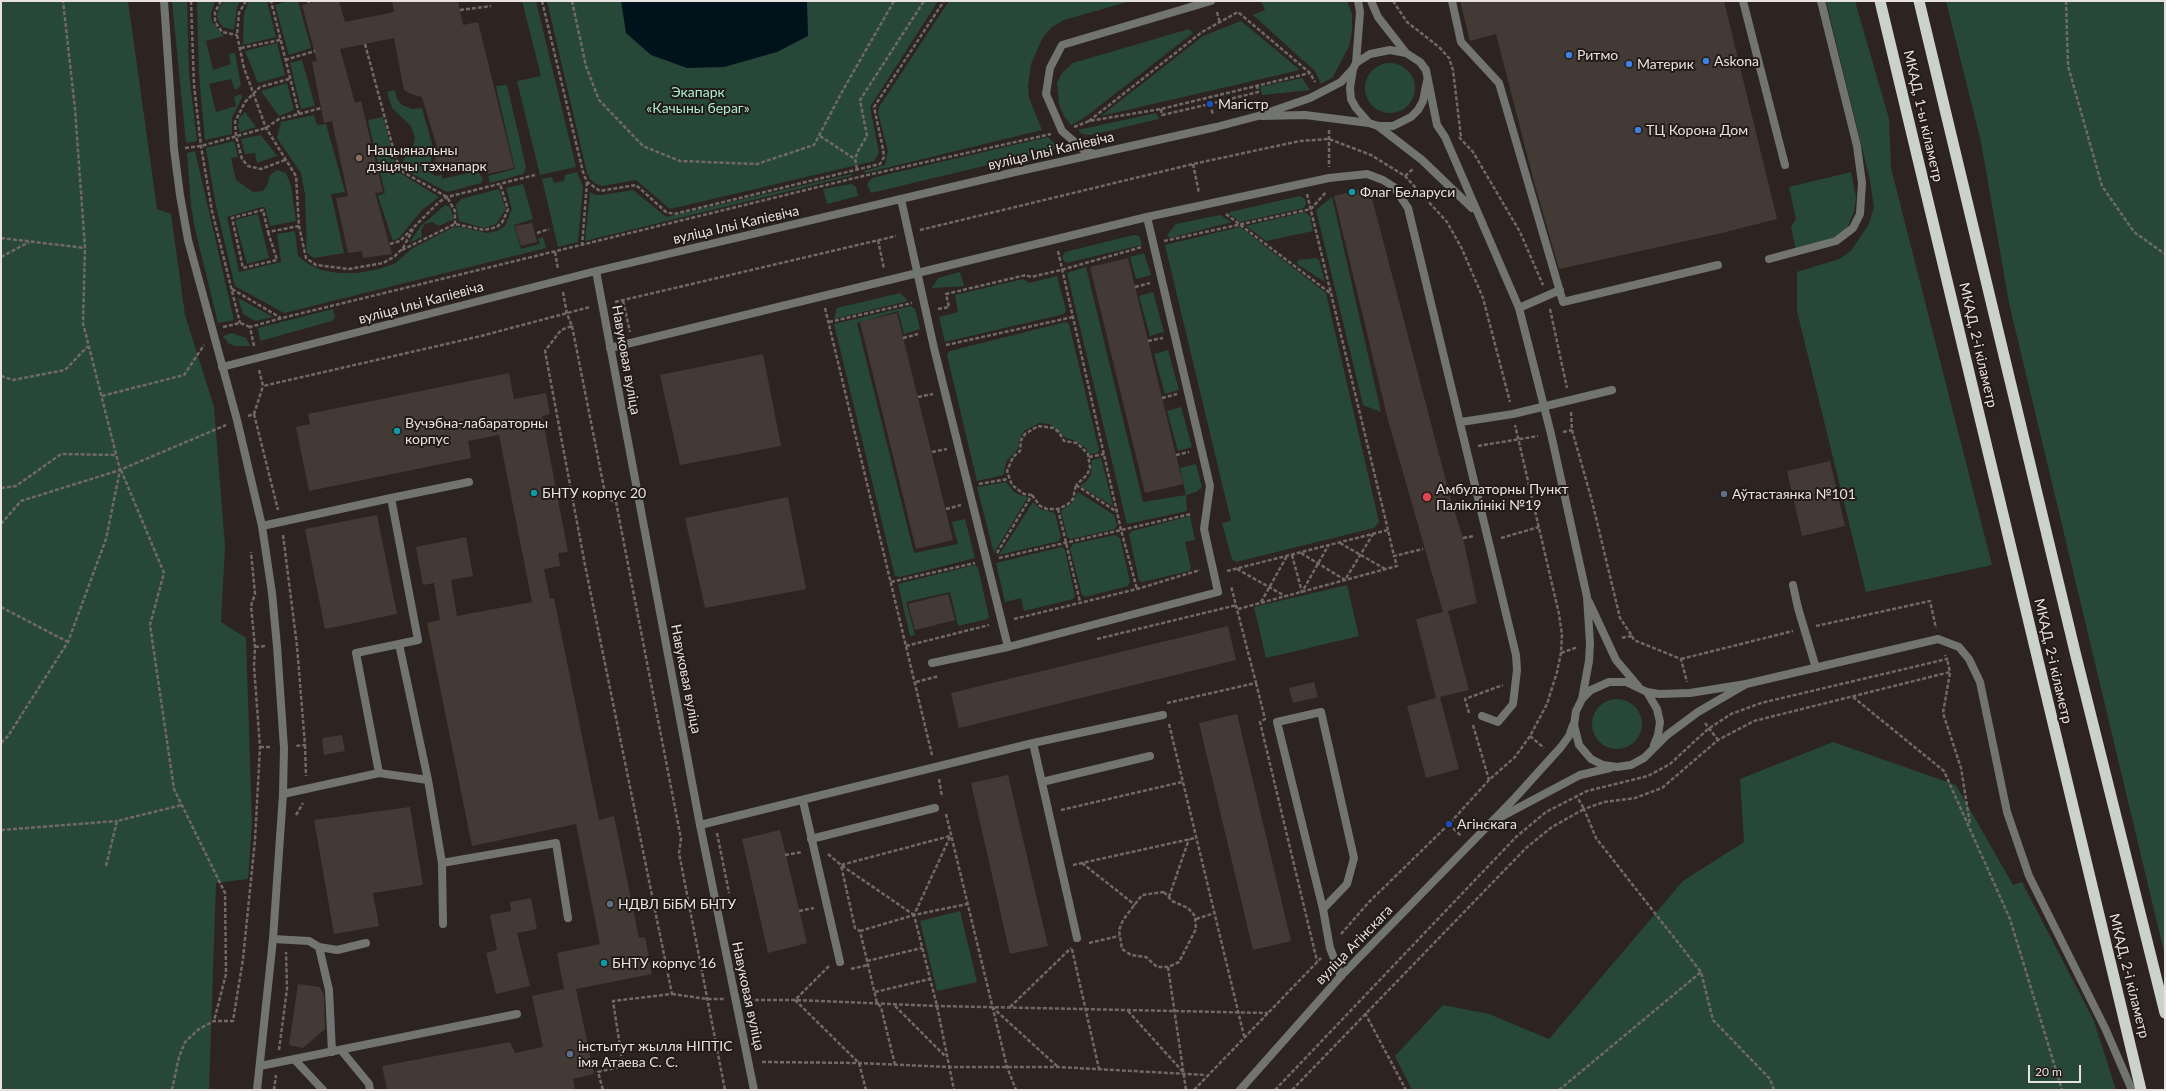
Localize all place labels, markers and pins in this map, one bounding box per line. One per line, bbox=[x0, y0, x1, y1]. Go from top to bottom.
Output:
place label: Ритмо bbox=[1577, 47, 1618, 63]
marker: Ритмо bbox=[1564, 50, 1574, 60]
place label: Askona bbox=[1714, 53, 1759, 69]
place label: Материк bbox=[1637, 56, 1694, 72]
marker: Askona bbox=[1701, 56, 1711, 66]
marker: Материк bbox=[1624, 59, 1634, 69]
place label: Магістр bbox=[1218, 96, 1268, 112]
marker: Магістр bbox=[1205, 99, 1215, 109]
place label: ТЦ Корона Дом bbox=[1646, 122, 1748, 138]
marker: ТЦ Корона Дом bbox=[1633, 125, 1643, 135]
place label: Нацыянальны дзіцячы тэхнапарк bbox=[367, 142, 487, 174]
marker: Нацыянальны дзіцячы тэхнапарк bbox=[354, 153, 364, 163]
place label: Флаг Беларуси bbox=[1360, 184, 1455, 200]
marker: Флаг Беларуси bbox=[1347, 187, 1357, 197]
place label: Вучэбна-лабараторны корпус bbox=[405, 415, 548, 448]
marker: Вучэбна-лабараторны корпус bbox=[392, 426, 402, 436]
place label: Амбулаторны Пункт Паліклінікі №19 bbox=[1436, 481, 1568, 514]
place label: БНТУ корпус 20 bbox=[542, 485, 646, 501]
place label: Аўтастаянка №101 bbox=[1732, 486, 1856, 502]
marker: БНТУ корпус 20 bbox=[529, 488, 539, 498]
marker: Аўтастаянка №101 bbox=[1719, 489, 1729, 499]
marker: Амбулаторны Пункт Паліклінікі №19 bbox=[1421, 491, 1433, 503]
place label: Агінскага bbox=[1457, 816, 1517, 832]
marker: Агінскага bbox=[1444, 819, 1454, 829]
place label: НДВЛ БіБМ БНТУ bbox=[618, 896, 736, 912]
marker: НДВЛ БіБМ БНТУ bbox=[605, 899, 615, 909]
place label: БНТУ корпус 16 bbox=[612, 955, 716, 971]
marker: БНТУ корпус 16 bbox=[599, 958, 609, 968]
place label: інстытут жылля НІПТІС імя Атаева С. С. bbox=[578, 1038, 733, 1070]
marker: інстытут жылля НІПТІС імя Атаева С. С. bbox=[565, 1049, 575, 1059]

